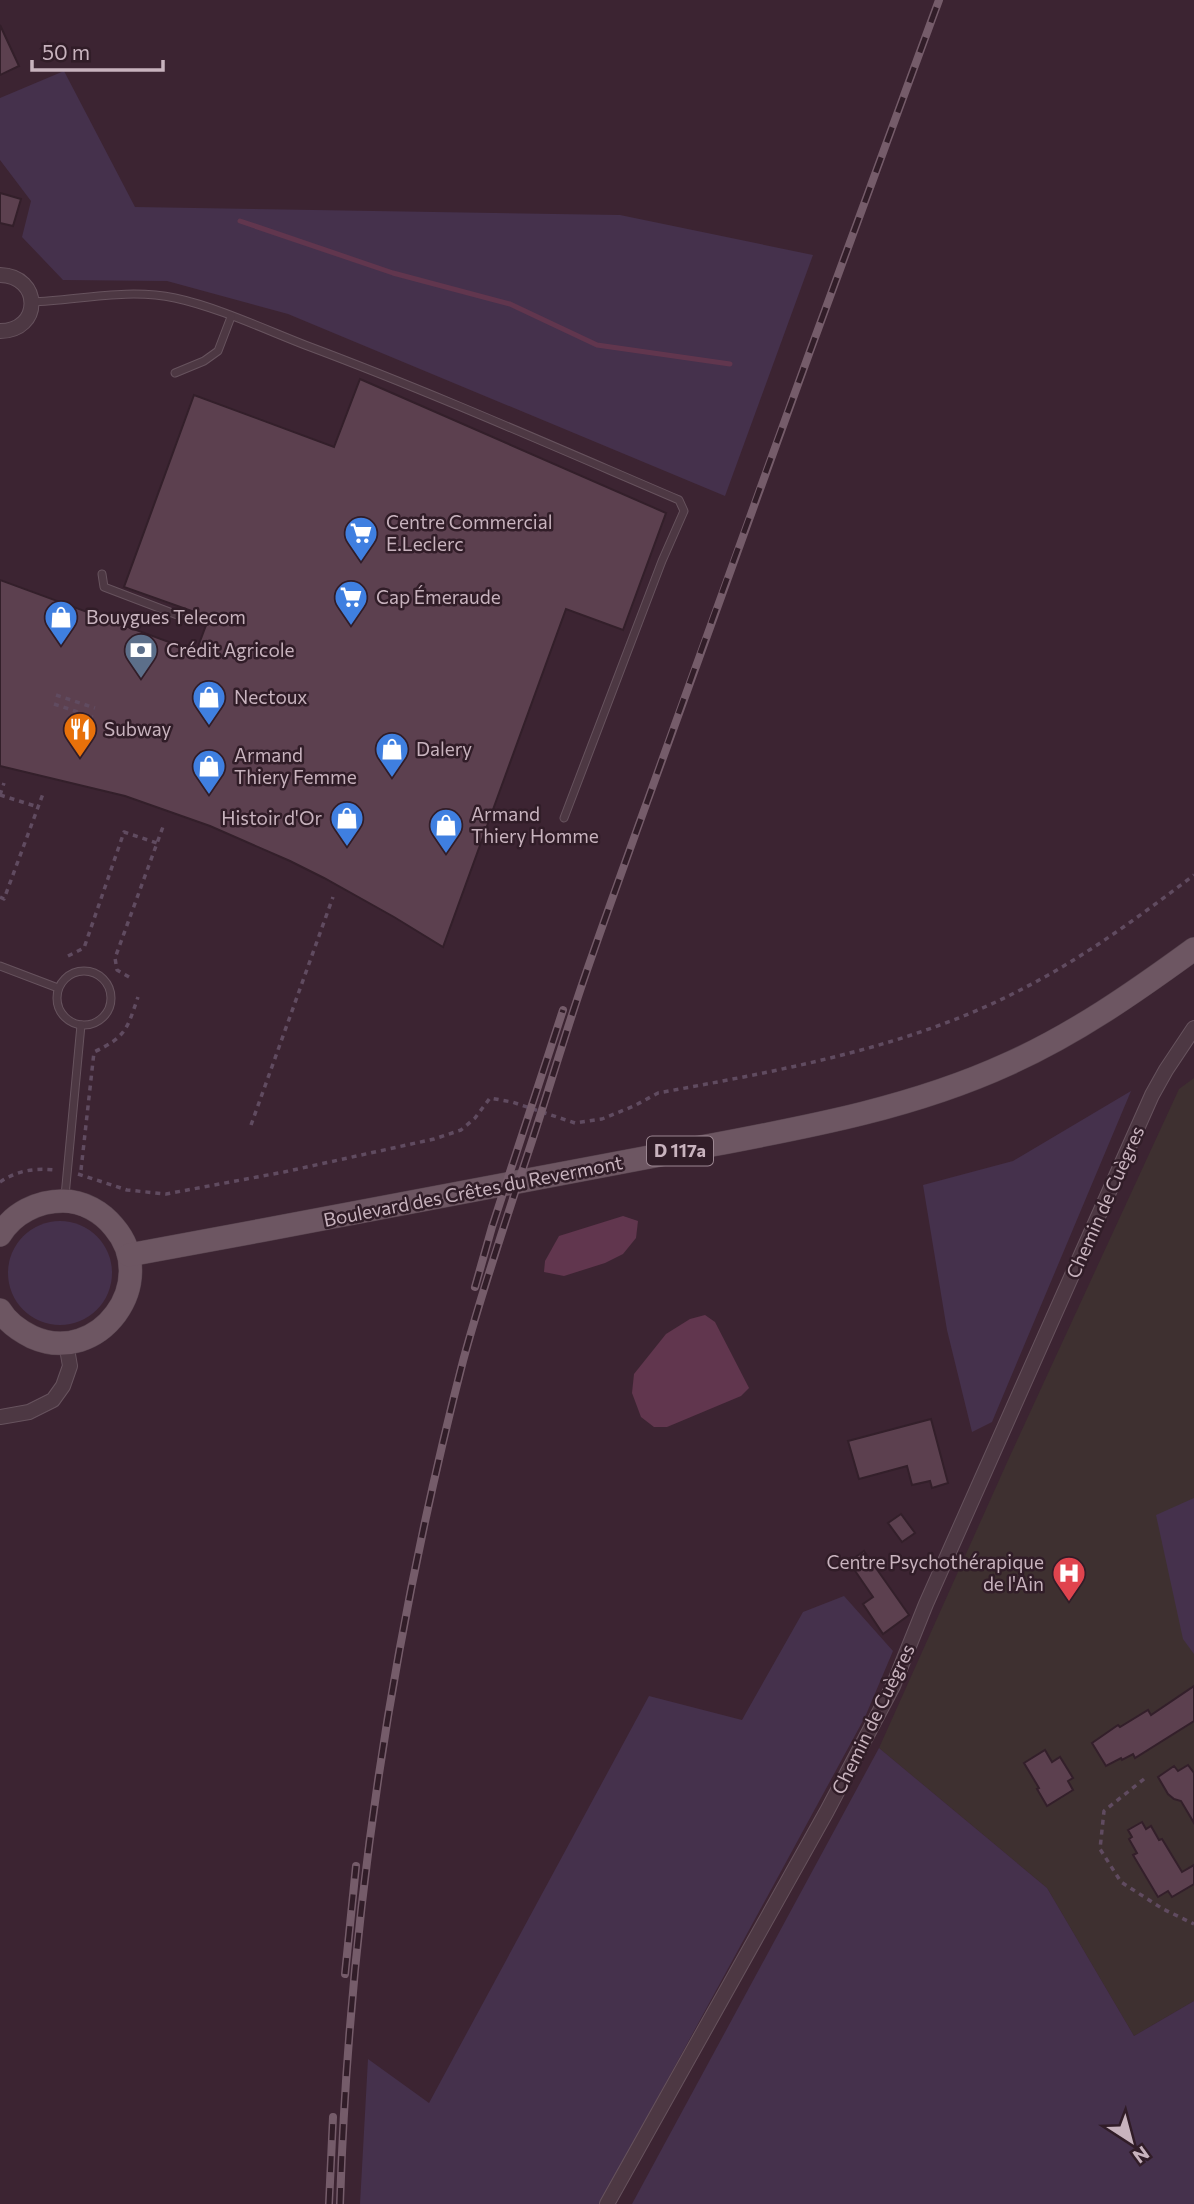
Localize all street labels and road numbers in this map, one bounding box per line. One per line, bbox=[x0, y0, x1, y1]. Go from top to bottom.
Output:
street label: Chemin de Cuègres bbox=[1061, 1122, 1148, 1282]
road number: D 117a bbox=[647, 1136, 713, 1166]
street label: Boulevard des Crêtes du Revermont bbox=[321, 1150, 625, 1231]
street label: Chemin de Cuègres bbox=[826, 1640, 919, 1798]

